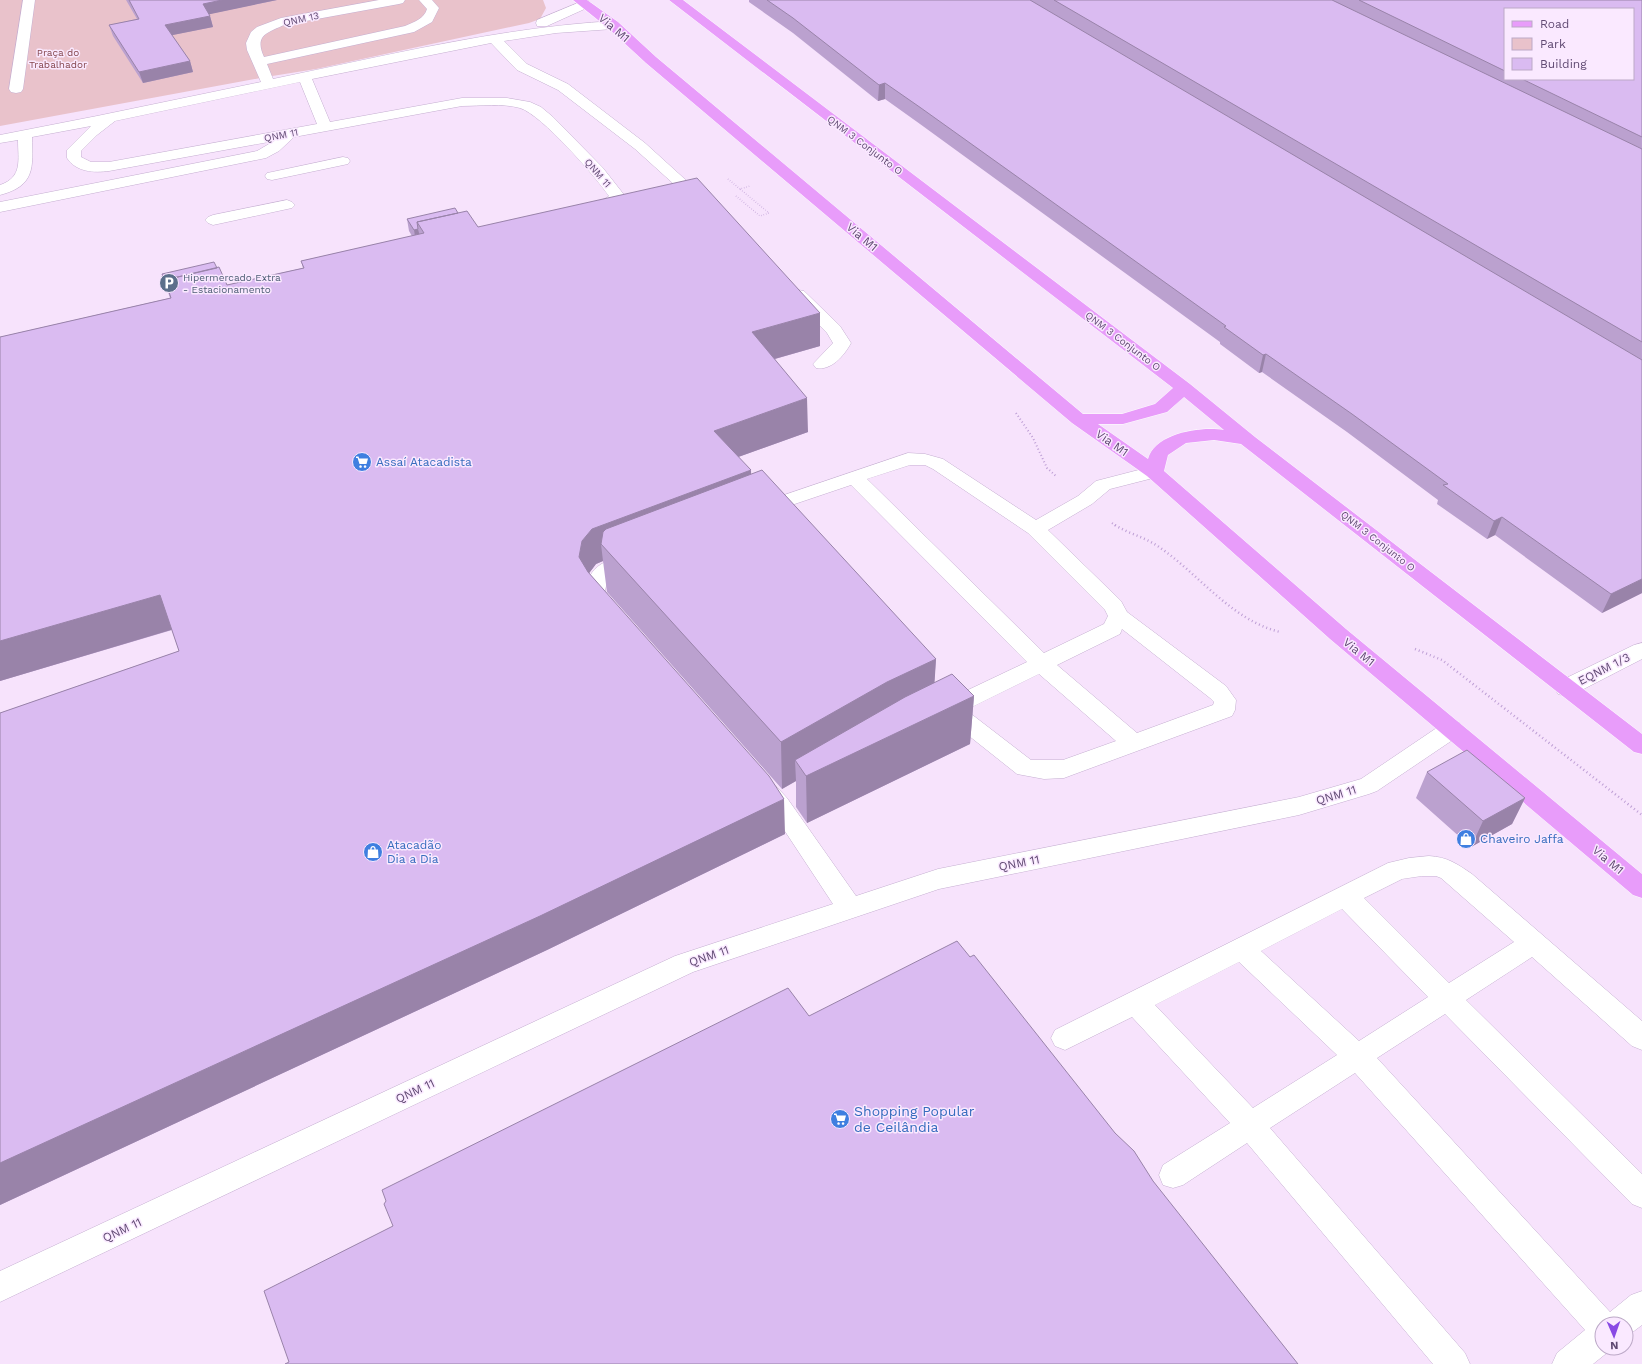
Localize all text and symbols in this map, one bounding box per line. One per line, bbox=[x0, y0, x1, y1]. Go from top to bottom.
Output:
legend bbox=[1504, 8, 1634, 80]
street label: QNM 13 bbox=[282, 10, 320, 28]
street label: Via M1 bbox=[596, 11, 632, 45]
text: Road bbox=[1540, 17, 1569, 31]
text: Park bbox=[1540, 37, 1566, 51]
park label: Praça do Trabalhador bbox=[29, 47, 87, 70]
text: Building bbox=[1540, 57, 1587, 71]
street label: QNM 3 Conjunto O bbox=[825, 113, 905, 177]
street label: QNM 11 bbox=[263, 126, 299, 144]
street label: QNM 11 bbox=[583, 156, 613, 190]
street label: Via M1 bbox=[844, 220, 880, 254]
parking icon: Hipermercado Extra - Estacionamento bbox=[158, 272, 180, 294]
place label: Hipermercado Extra - Estacionamento bbox=[183, 272, 281, 295]
street label: QNM 3 Conjunto O bbox=[1083, 309, 1163, 373]
street label: Via M1 bbox=[1093, 427, 1131, 459]
supermarket icon: Assaí Atacadista bbox=[351, 451, 373, 473]
place label: Assaí Atacadista bbox=[376, 455, 472, 469]
street label: QNM 3 Conjunto O bbox=[1339, 509, 1417, 573]
street label: Via M1 bbox=[1340, 635, 1378, 669]
street label: EQNM 1/3 bbox=[1576, 650, 1632, 688]
street label: QNM 11 bbox=[1314, 782, 1358, 808]
shop icon: Chaveiro Jaffa bbox=[1455, 828, 1477, 850]
place label: Chaveiro Jaffa bbox=[1480, 832, 1564, 846]
place label: Atacadão Dia a Dia bbox=[387, 838, 441, 866]
shop icon: Atacadão Dia a Dia bbox=[362, 841, 384, 863]
street label: Via M1 bbox=[1590, 843, 1626, 877]
street label: QNM 11 bbox=[997, 852, 1041, 874]
street label: QNM 11 bbox=[687, 943, 731, 969]
street label: QNM 11 bbox=[393, 1076, 437, 1106]
place label: Shopping Popular de Ceilândia bbox=[854, 1103, 975, 1135]
supermarket icon: Shopping Popular de Ceilândia bbox=[829, 1108, 851, 1130]
street label: QNM 11 bbox=[100, 1215, 144, 1245]
north arrow bbox=[1594, 1316, 1634, 1356]
text: N bbox=[1610, 1339, 1619, 1352]

